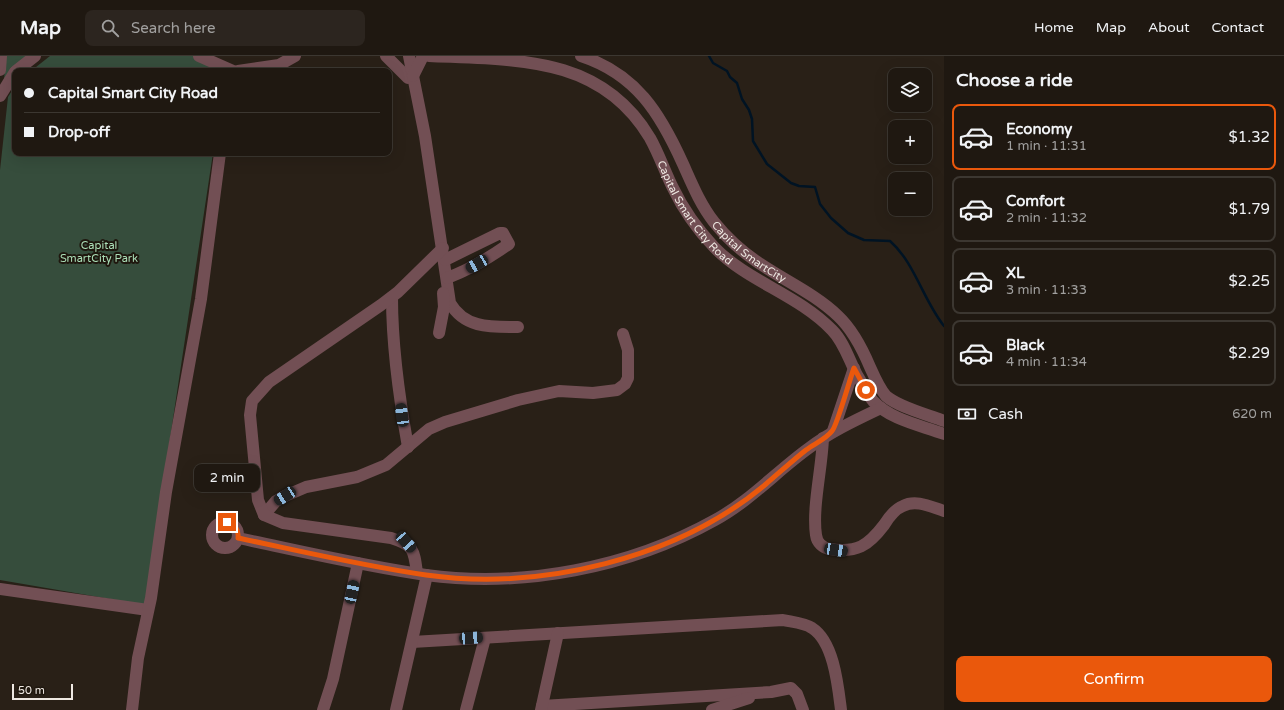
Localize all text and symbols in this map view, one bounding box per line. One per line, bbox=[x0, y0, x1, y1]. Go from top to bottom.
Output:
search box bbox=[85, 10, 365, 46]
text: Map bbox=[20, 17, 61, 39]
icon: search bbox=[99, 17, 121, 39]
text: Search here bbox=[131, 19, 215, 37]
text: Home bbox=[1034, 19, 1074, 36]
text: Map bbox=[1096, 19, 1126, 36]
text: About bbox=[1148, 19, 1190, 36]
text: Contact bbox=[1212, 19, 1264, 36]
map controls bbox=[888, 68, 932, 216]
button: layers bbox=[888, 68, 932, 112]
text: Choose a ride bbox=[956, 69, 1073, 91]
text: Capital Smart City Road bbox=[48, 84, 218, 102]
icon: car bbox=[958, 119, 994, 155]
button: + bbox=[888, 120, 932, 164]
text: Economy bbox=[1006, 120, 1072, 138]
text: Drop-off bbox=[48, 123, 110, 141]
text: $1.32 bbox=[1229, 128, 1270, 146]
text: 1 min · 11:31 bbox=[1006, 138, 1087, 154]
street label: Capital Smart City Road bbox=[655, 159, 735, 268]
button: − bbox=[888, 172, 932, 216]
icon: car bbox=[958, 191, 994, 227]
text: Comfort bbox=[1006, 192, 1065, 210]
text: $1.79 bbox=[1229, 200, 1270, 218]
text: 2 min · 11:32 bbox=[1006, 210, 1087, 226]
street label: Capital SmartCity bbox=[709, 219, 788, 285]
park label: Capital SmartCity Park bbox=[60, 239, 138, 265]
car bbox=[464, 253, 490, 275]
icon: car bbox=[958, 263, 994, 299]
text: XL bbox=[1006, 264, 1025, 282]
text: $2.25 bbox=[1229, 272, 1270, 290]
text: 3 min · 11:33 bbox=[1006, 282, 1087, 298]
icon: car bbox=[958, 335, 994, 371]
text: Black bbox=[1006, 336, 1045, 354]
text: $2.29 bbox=[1229, 344, 1270, 362]
text: 4 min · 11:34 bbox=[1006, 354, 1087, 370]
route start bbox=[857, 381, 875, 399]
car bbox=[394, 402, 410, 428]
icon: cash bbox=[956, 403, 978, 425]
text: Cash bbox=[988, 405, 1023, 423]
text: 620 m bbox=[1232, 406, 1272, 422]
callout: 2 min bbox=[194, 464, 260, 492]
text: 2 min bbox=[210, 470, 244, 486]
car bbox=[272, 484, 298, 508]
route end bbox=[218, 513, 236, 531]
car bbox=[394, 529, 418, 555]
car bbox=[823, 542, 849, 558]
car bbox=[344, 579, 360, 605]
car bbox=[459, 631, 483, 645]
button: Confirm bbox=[956, 656, 1272, 702]
scale bar bbox=[12, 682, 73, 701]
text: 50 m bbox=[18, 684, 45, 697]

